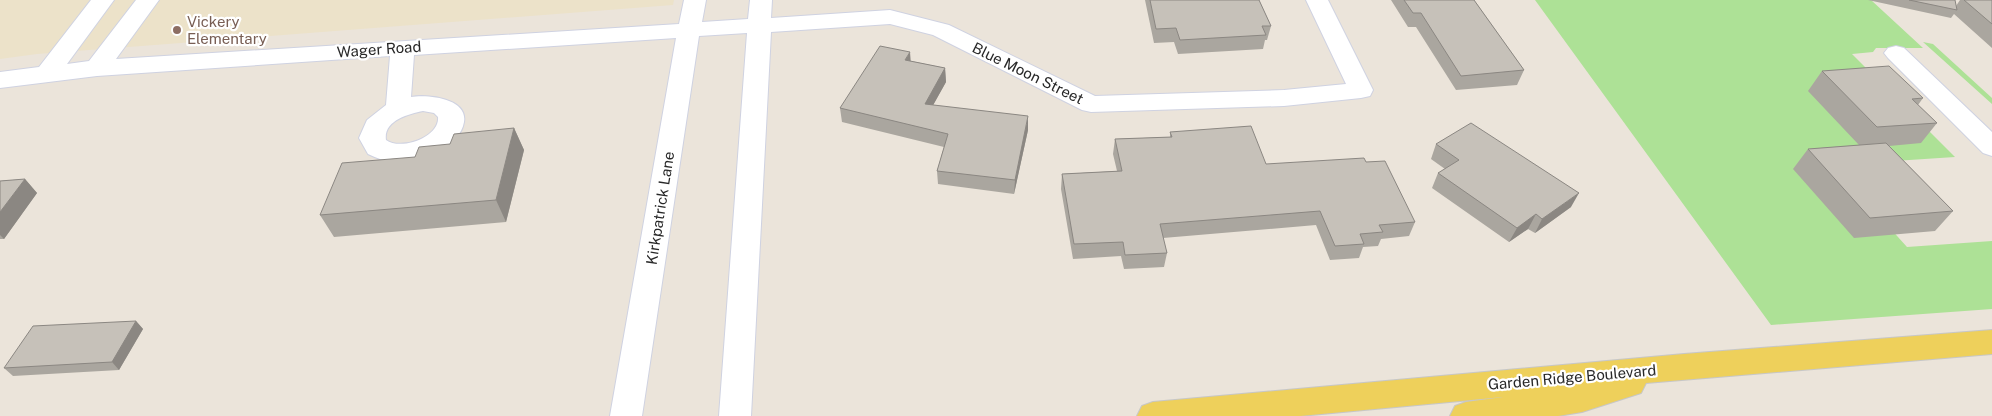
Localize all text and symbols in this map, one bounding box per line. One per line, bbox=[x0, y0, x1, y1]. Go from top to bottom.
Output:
place label: Vickery Elementary bbox=[187, 13, 267, 47]
marker: Vickery Elementary bbox=[171, 24, 183, 36]
street label: Wager Road bbox=[336, 38, 422, 60]
street label: Blue Moon Street bbox=[970, 39, 1086, 107]
street label: Kirkpatrick Lane bbox=[643, 150, 677, 266]
street label: Garden Ridge Boulevard bbox=[1487, 361, 1657, 393]

